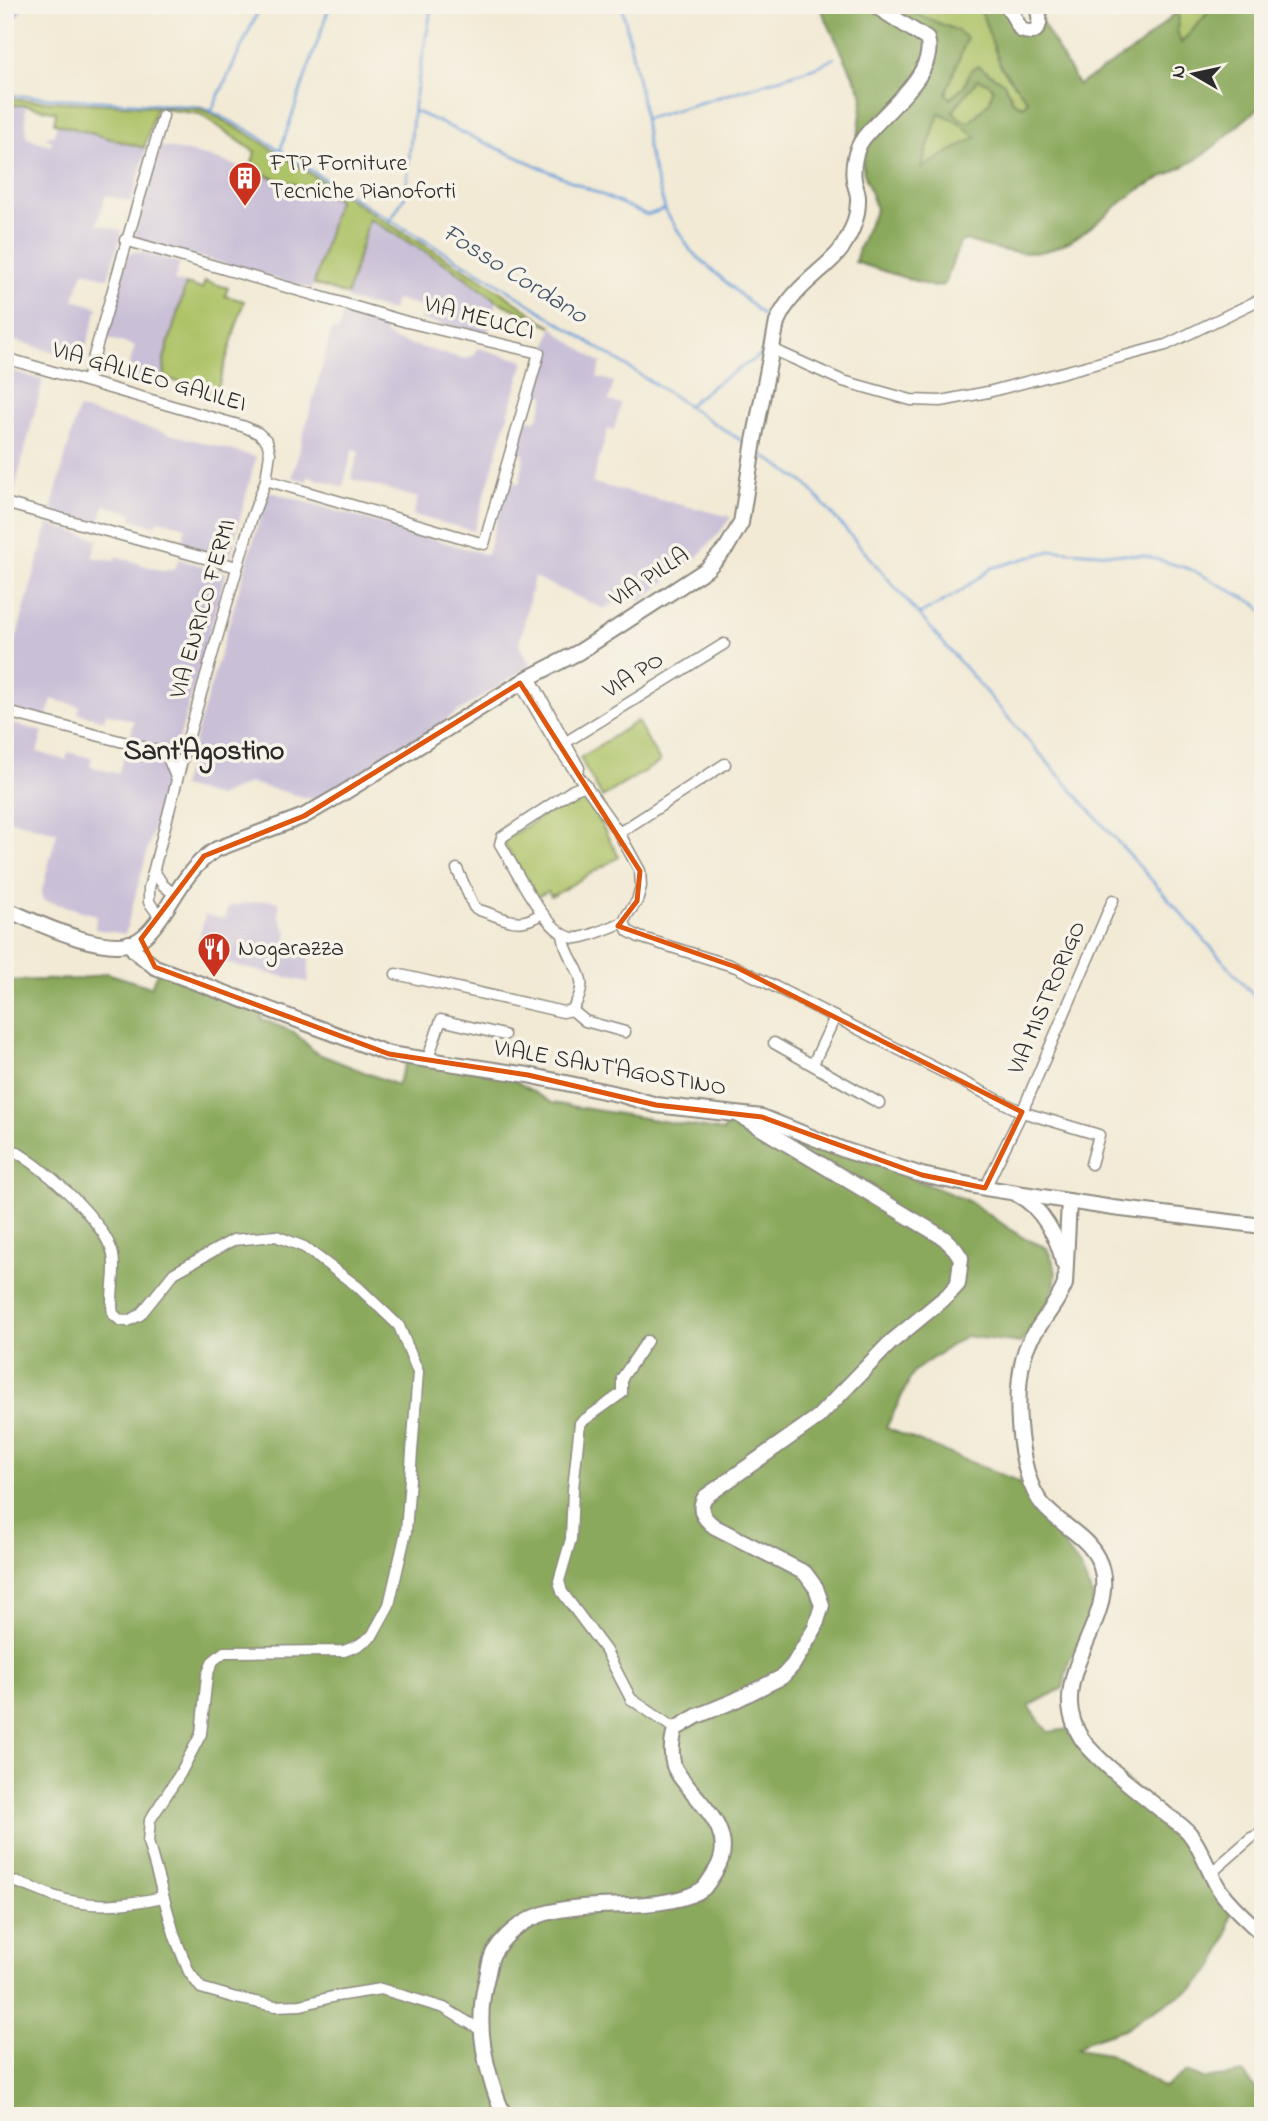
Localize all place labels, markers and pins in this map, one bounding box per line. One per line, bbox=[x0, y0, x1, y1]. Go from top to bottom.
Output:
place label: FTP Forniture Tecniche Pianoforti bbox=[269, 147, 456, 210]
building icon: FTP Forniture Tecniche Pianoforti bbox=[226, 159, 264, 208]
restaurant icon: Nogarazza bbox=[195, 930, 233, 979]
place label: Nogarazza bbox=[238, 932, 344, 967]

